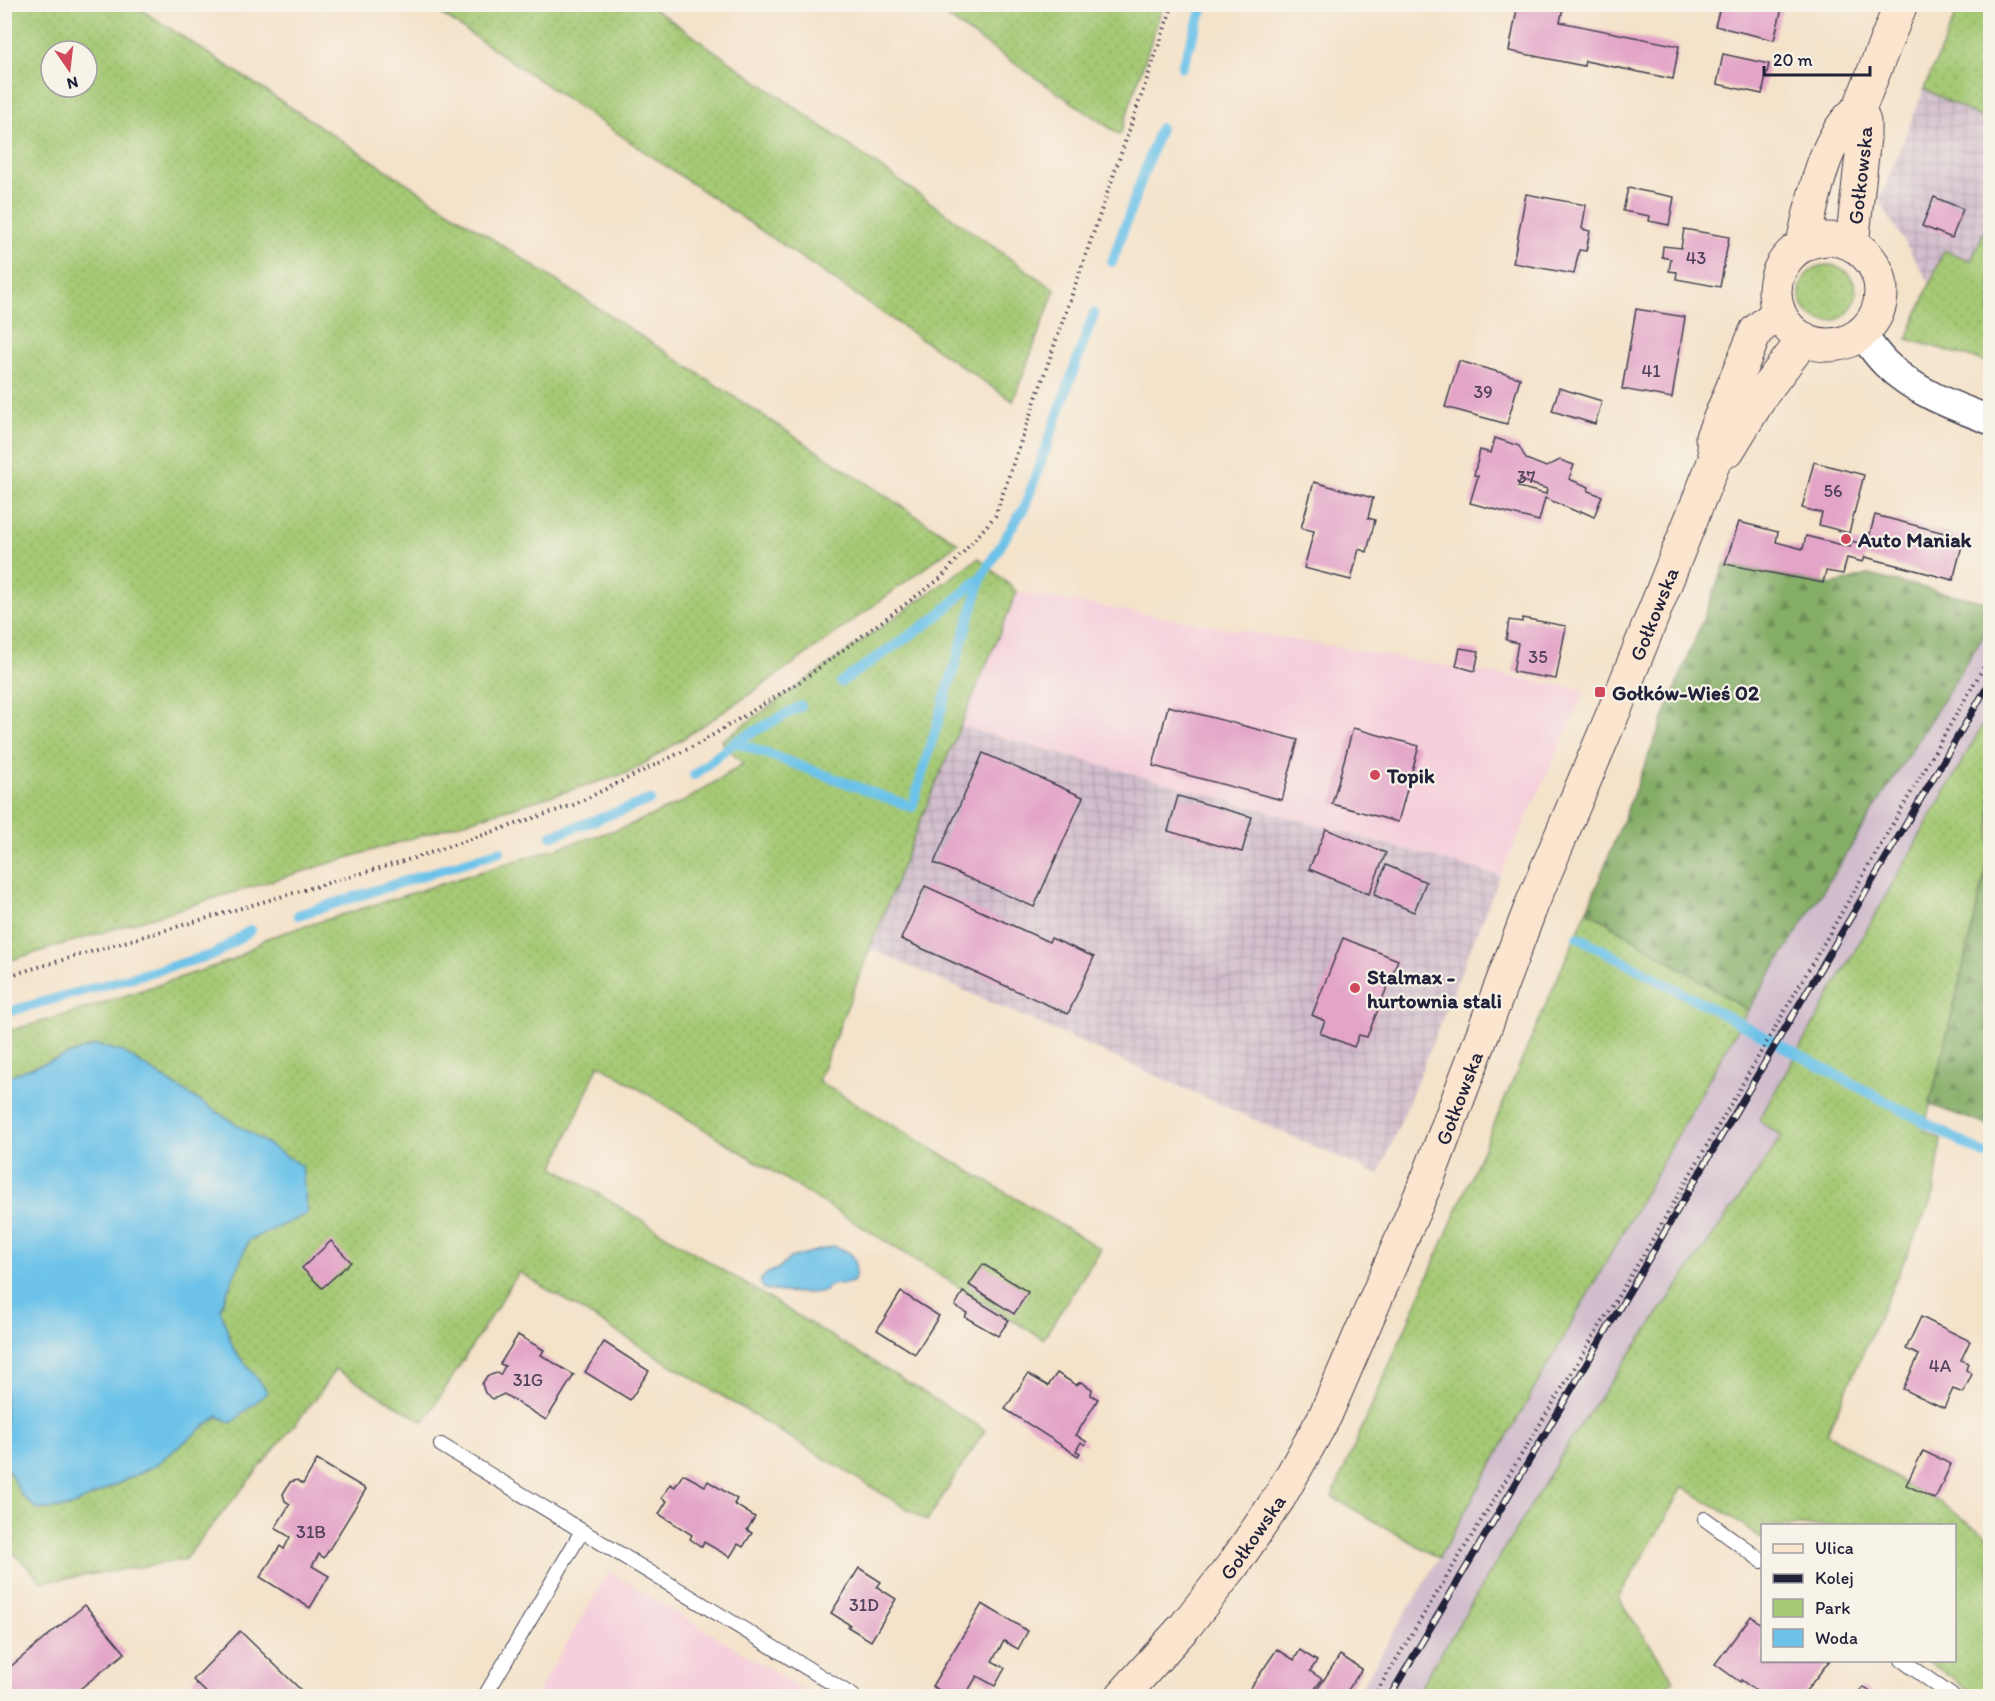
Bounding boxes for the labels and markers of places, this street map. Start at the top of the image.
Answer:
place label: Auto Maniak [1857,527,1972,552]
marker: Auto Maniak [1839,532,1853,546]
place label: Gołków-Wieś 02 [1612,680,1759,705]
marker: Gołków-Wieś 02 [1593,685,1607,699]
place label: Topik [1386,763,1435,789]
marker: Topik [1368,768,1382,782]
place label: Stalmax - hurtownia stali [1367,964,1502,1013]
marker: Stalmax - hurtownia stali [1348,981,1362,995]

